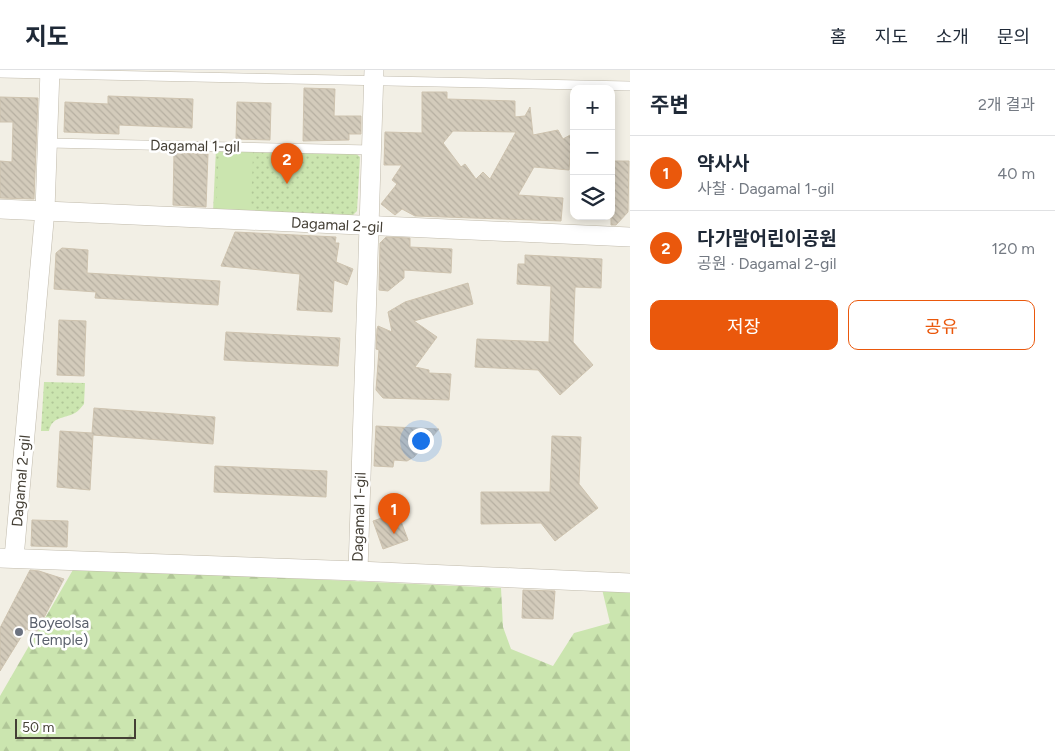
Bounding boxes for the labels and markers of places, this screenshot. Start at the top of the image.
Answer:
pin: 2 [271,143,303,184]
pin: 1 [378,493,410,534]
place label: Boyeolsa (Temple) [29,614,89,649]
marker: Boyeolsa (Temple) [13,626,25,638]

